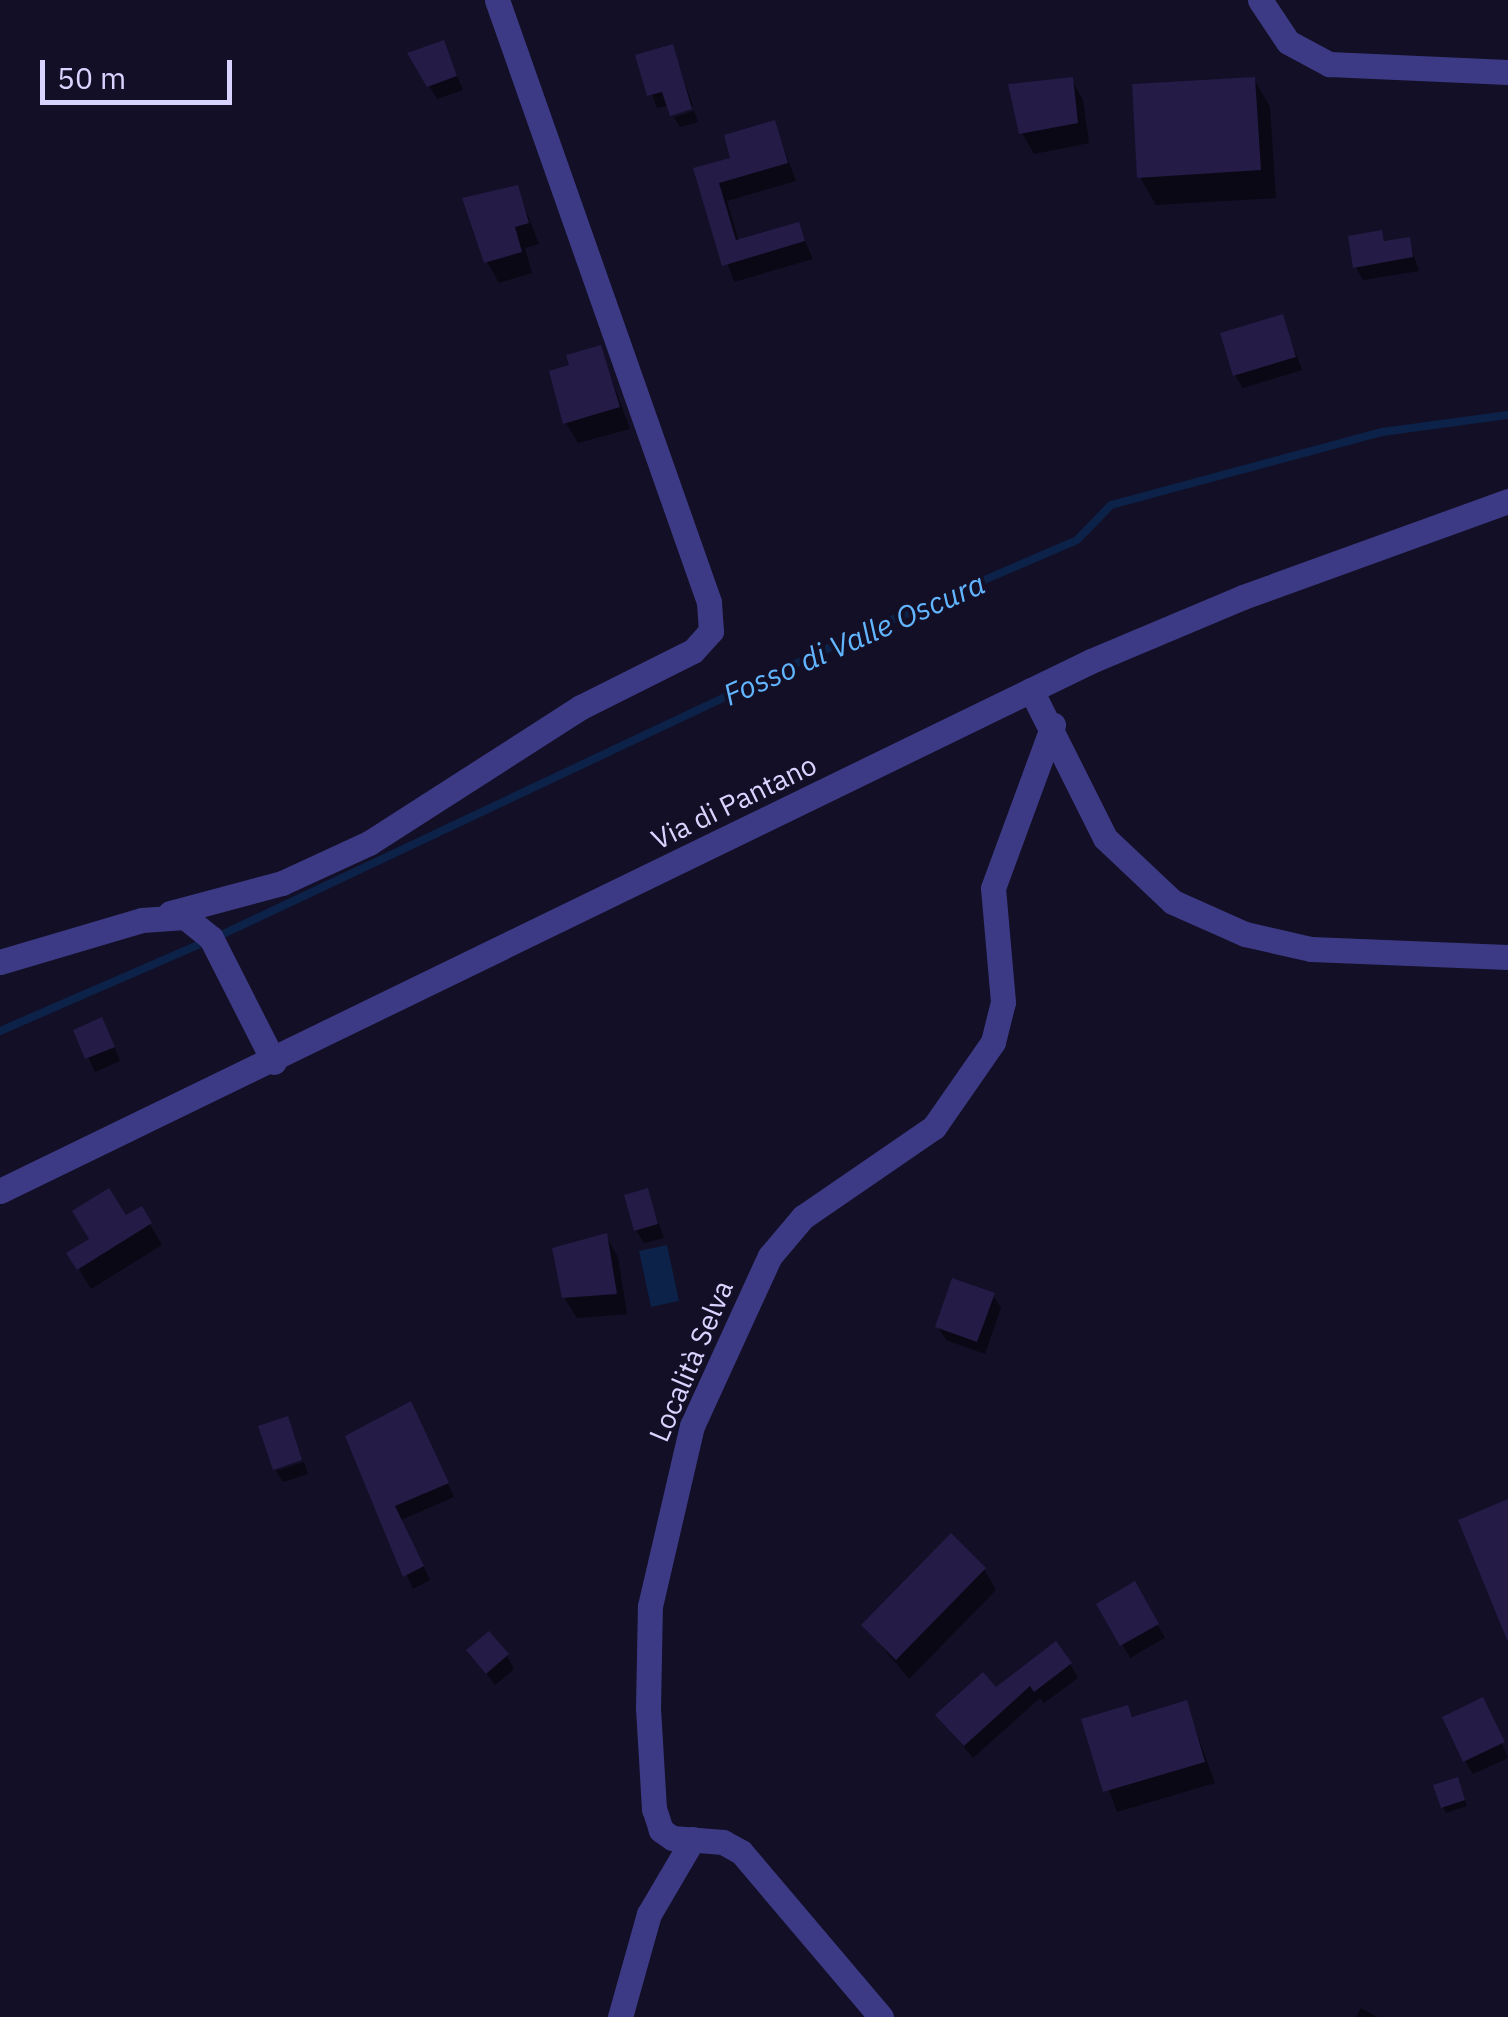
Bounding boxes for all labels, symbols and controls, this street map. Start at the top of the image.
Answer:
scale bar [45,40,238,102]
text: 50 m [57,58,126,97]
water label: Fosso di Valle Oscura [718,565,990,713]
street label: Via di Pantano [646,748,822,856]
street label: Località Selva [642,1275,740,1447]

